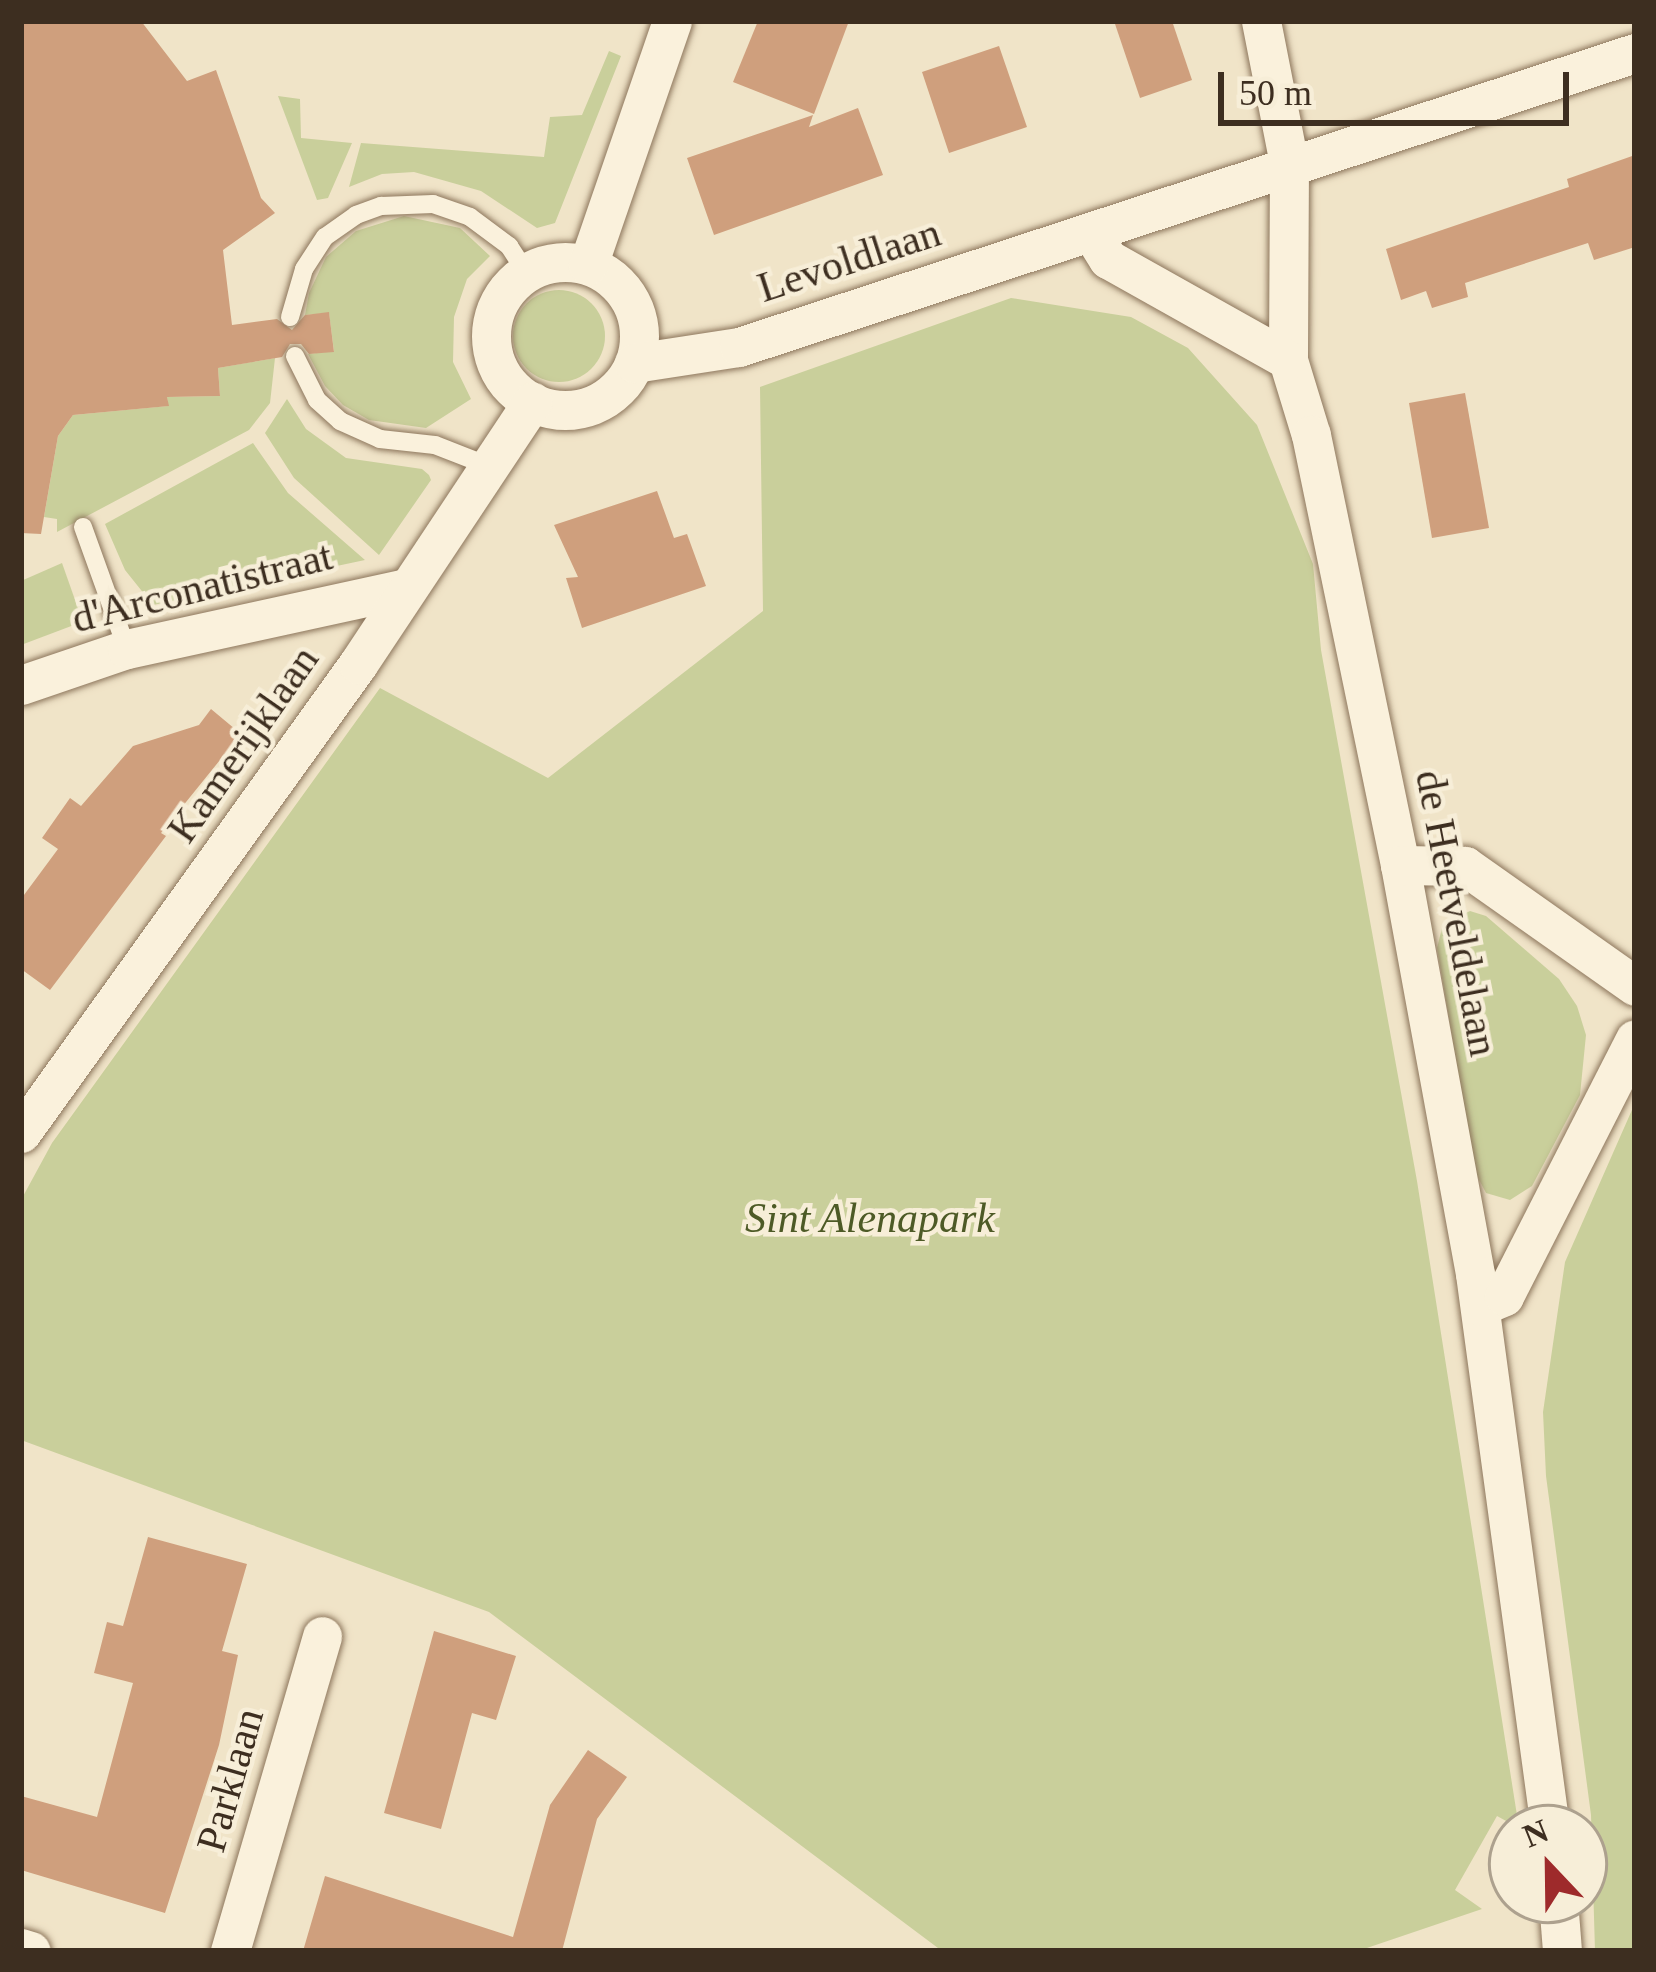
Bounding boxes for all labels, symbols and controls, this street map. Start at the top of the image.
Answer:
scale bar [1224,48,1575,122]
text: 50 m [1239,73,1312,113]
street label: Levoldlaan [751,207,947,313]
street label: d'Arconatistraat [67,530,337,644]
street label: Kamerijklaan [157,636,329,852]
street label: de Heetveldelaan [1405,766,1509,1060]
park label: Sint Alenapark [745,1193,995,1243]
street label: Parklaan [186,1702,274,1858]
north arrow [1488,1804,1608,1924]
text: N [1518,1812,1553,1855]

